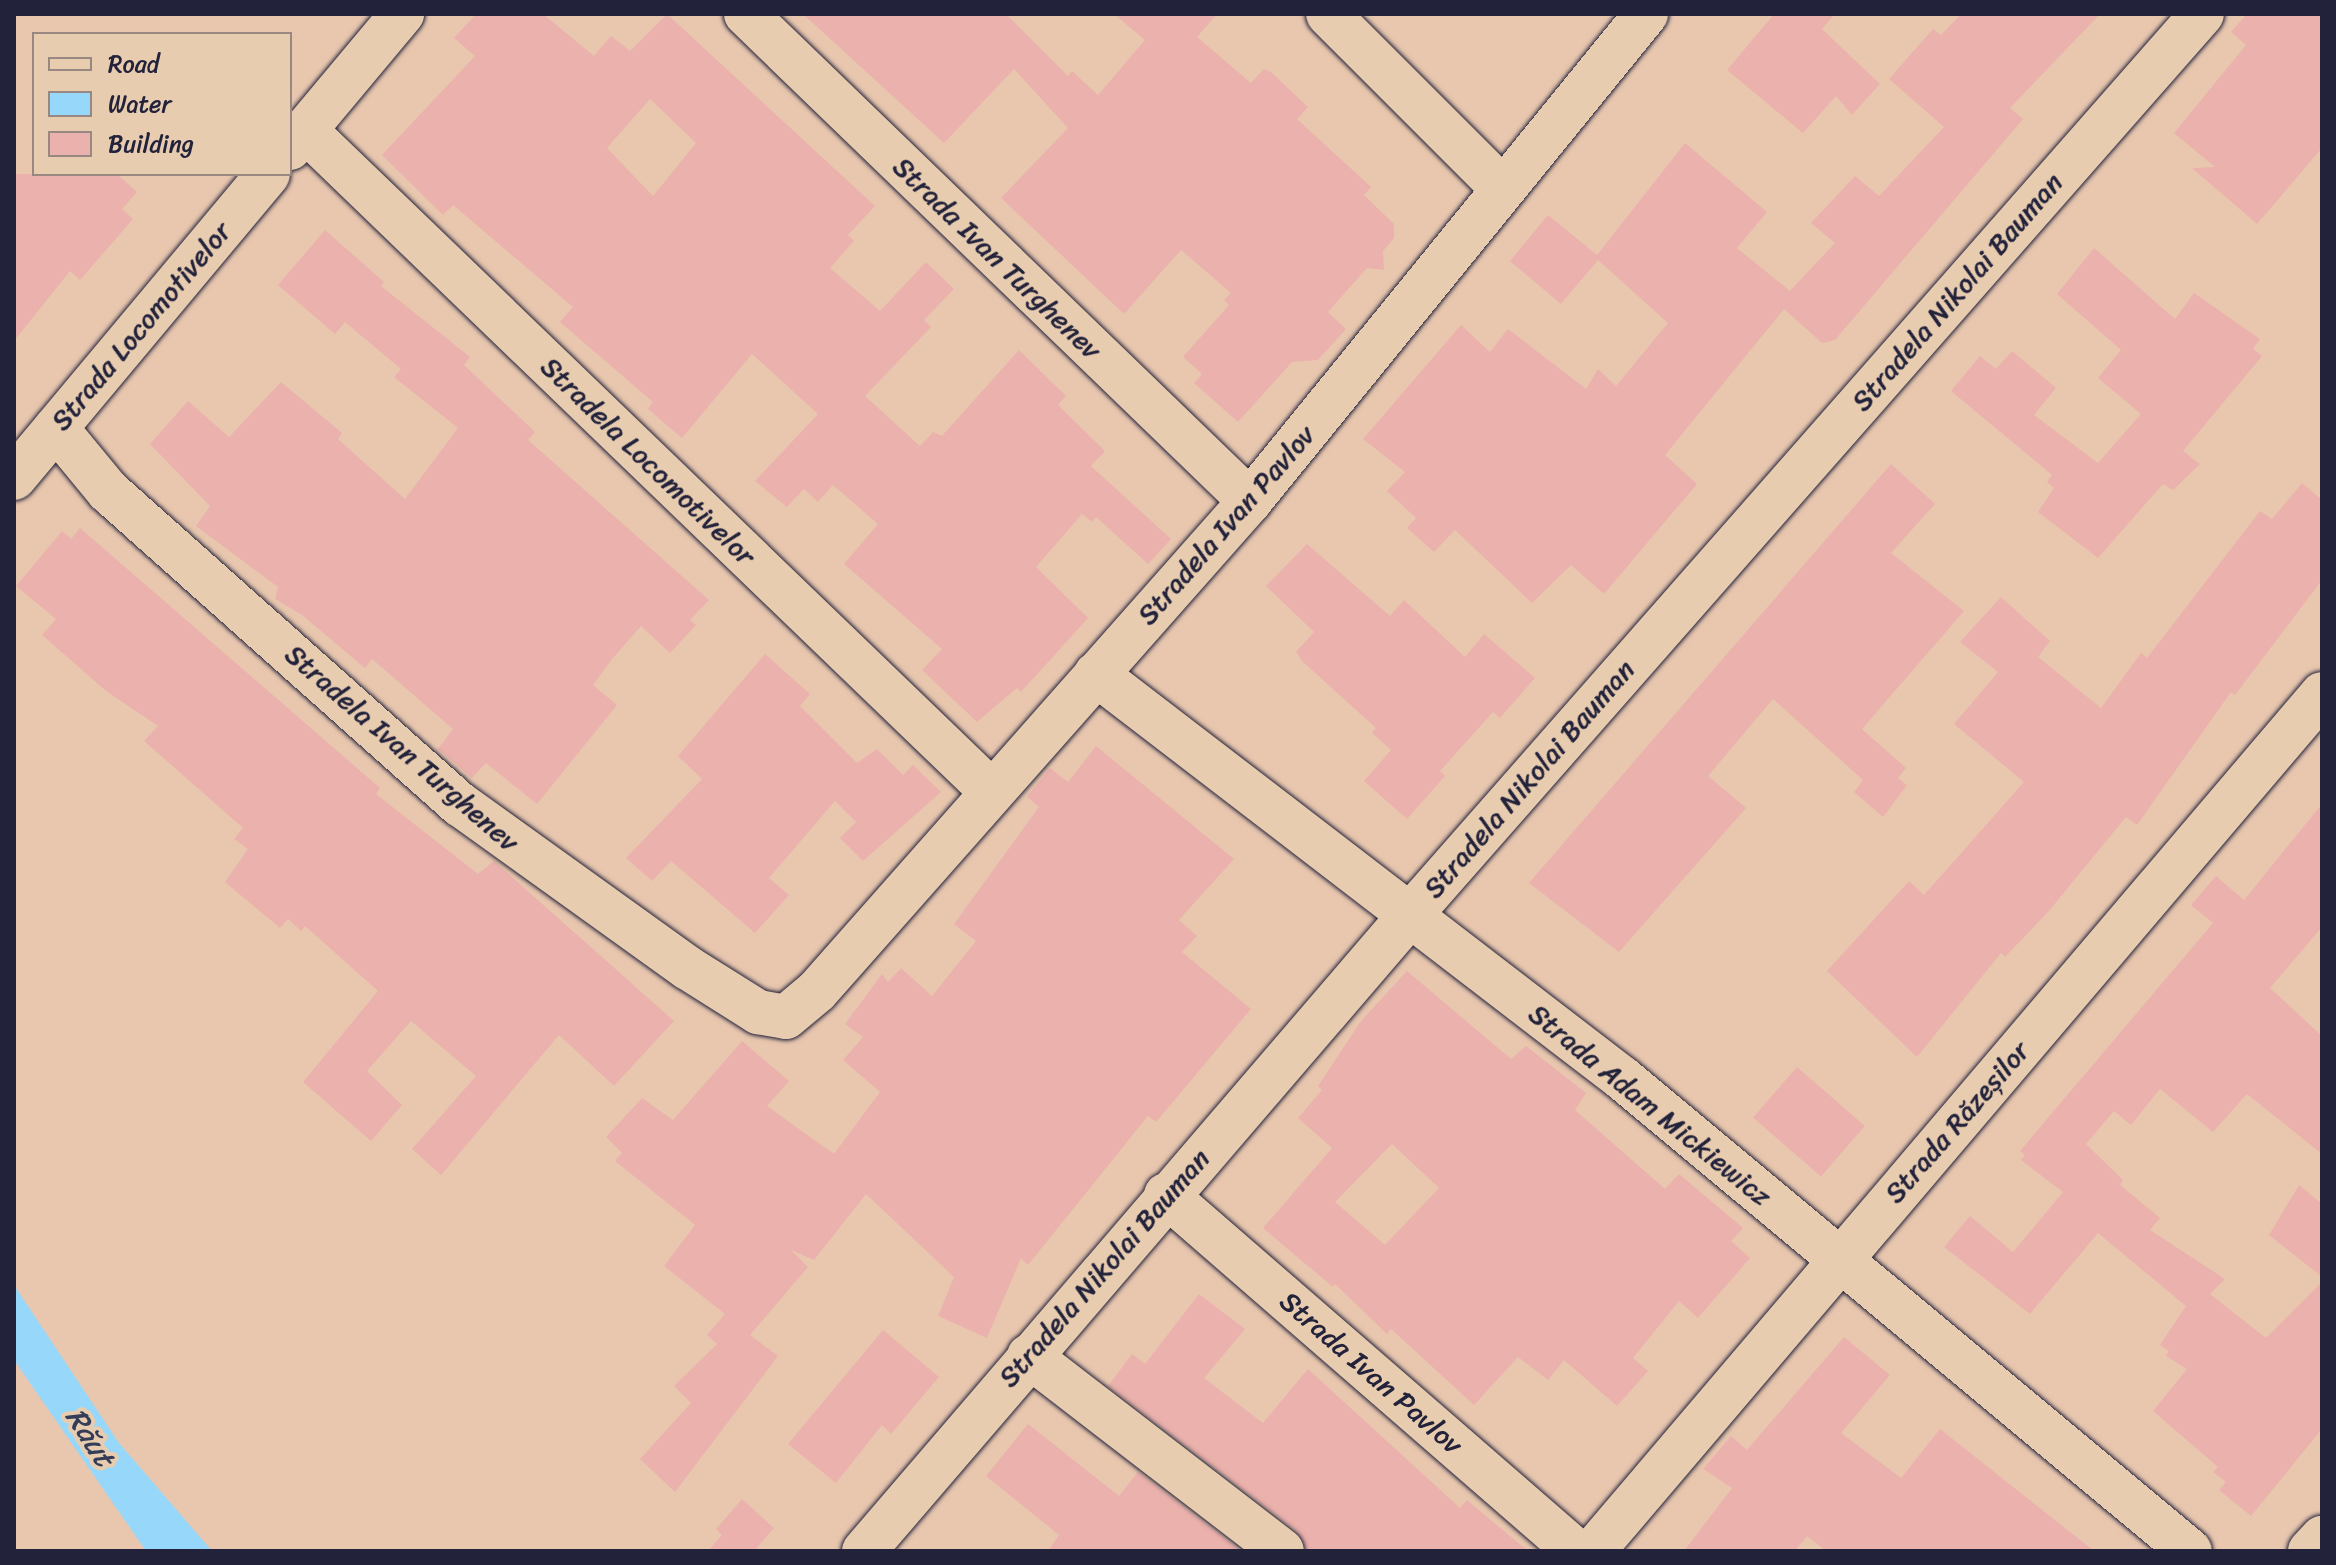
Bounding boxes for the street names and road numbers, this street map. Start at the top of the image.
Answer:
street label: Strada Ivan Turghenev [886,150,1108,366]
street label: Stradela Nikolai Bauman [1844,166,2070,418]
street label: Strada Locomotivelor [44,215,238,437]
street label: Stradela Locomotivelor [534,350,762,572]
street label: Stradela Ivan Pavlov [1130,418,1322,632]
street label: Stradela Ivan Turghenev [278,637,526,859]
street label: Stradela Nikolai Bauman [1416,653,1642,905]
street label: Strada Adam Mickiewicz [1522,997,1778,1213]
street label: Strada Răzeșilor [1877,1034,2037,1210]
street label: Stradela Nikolai Bauman [991,1142,1217,1394]
street label: Strada Ivan Pavlov [1273,1284,1469,1462]

